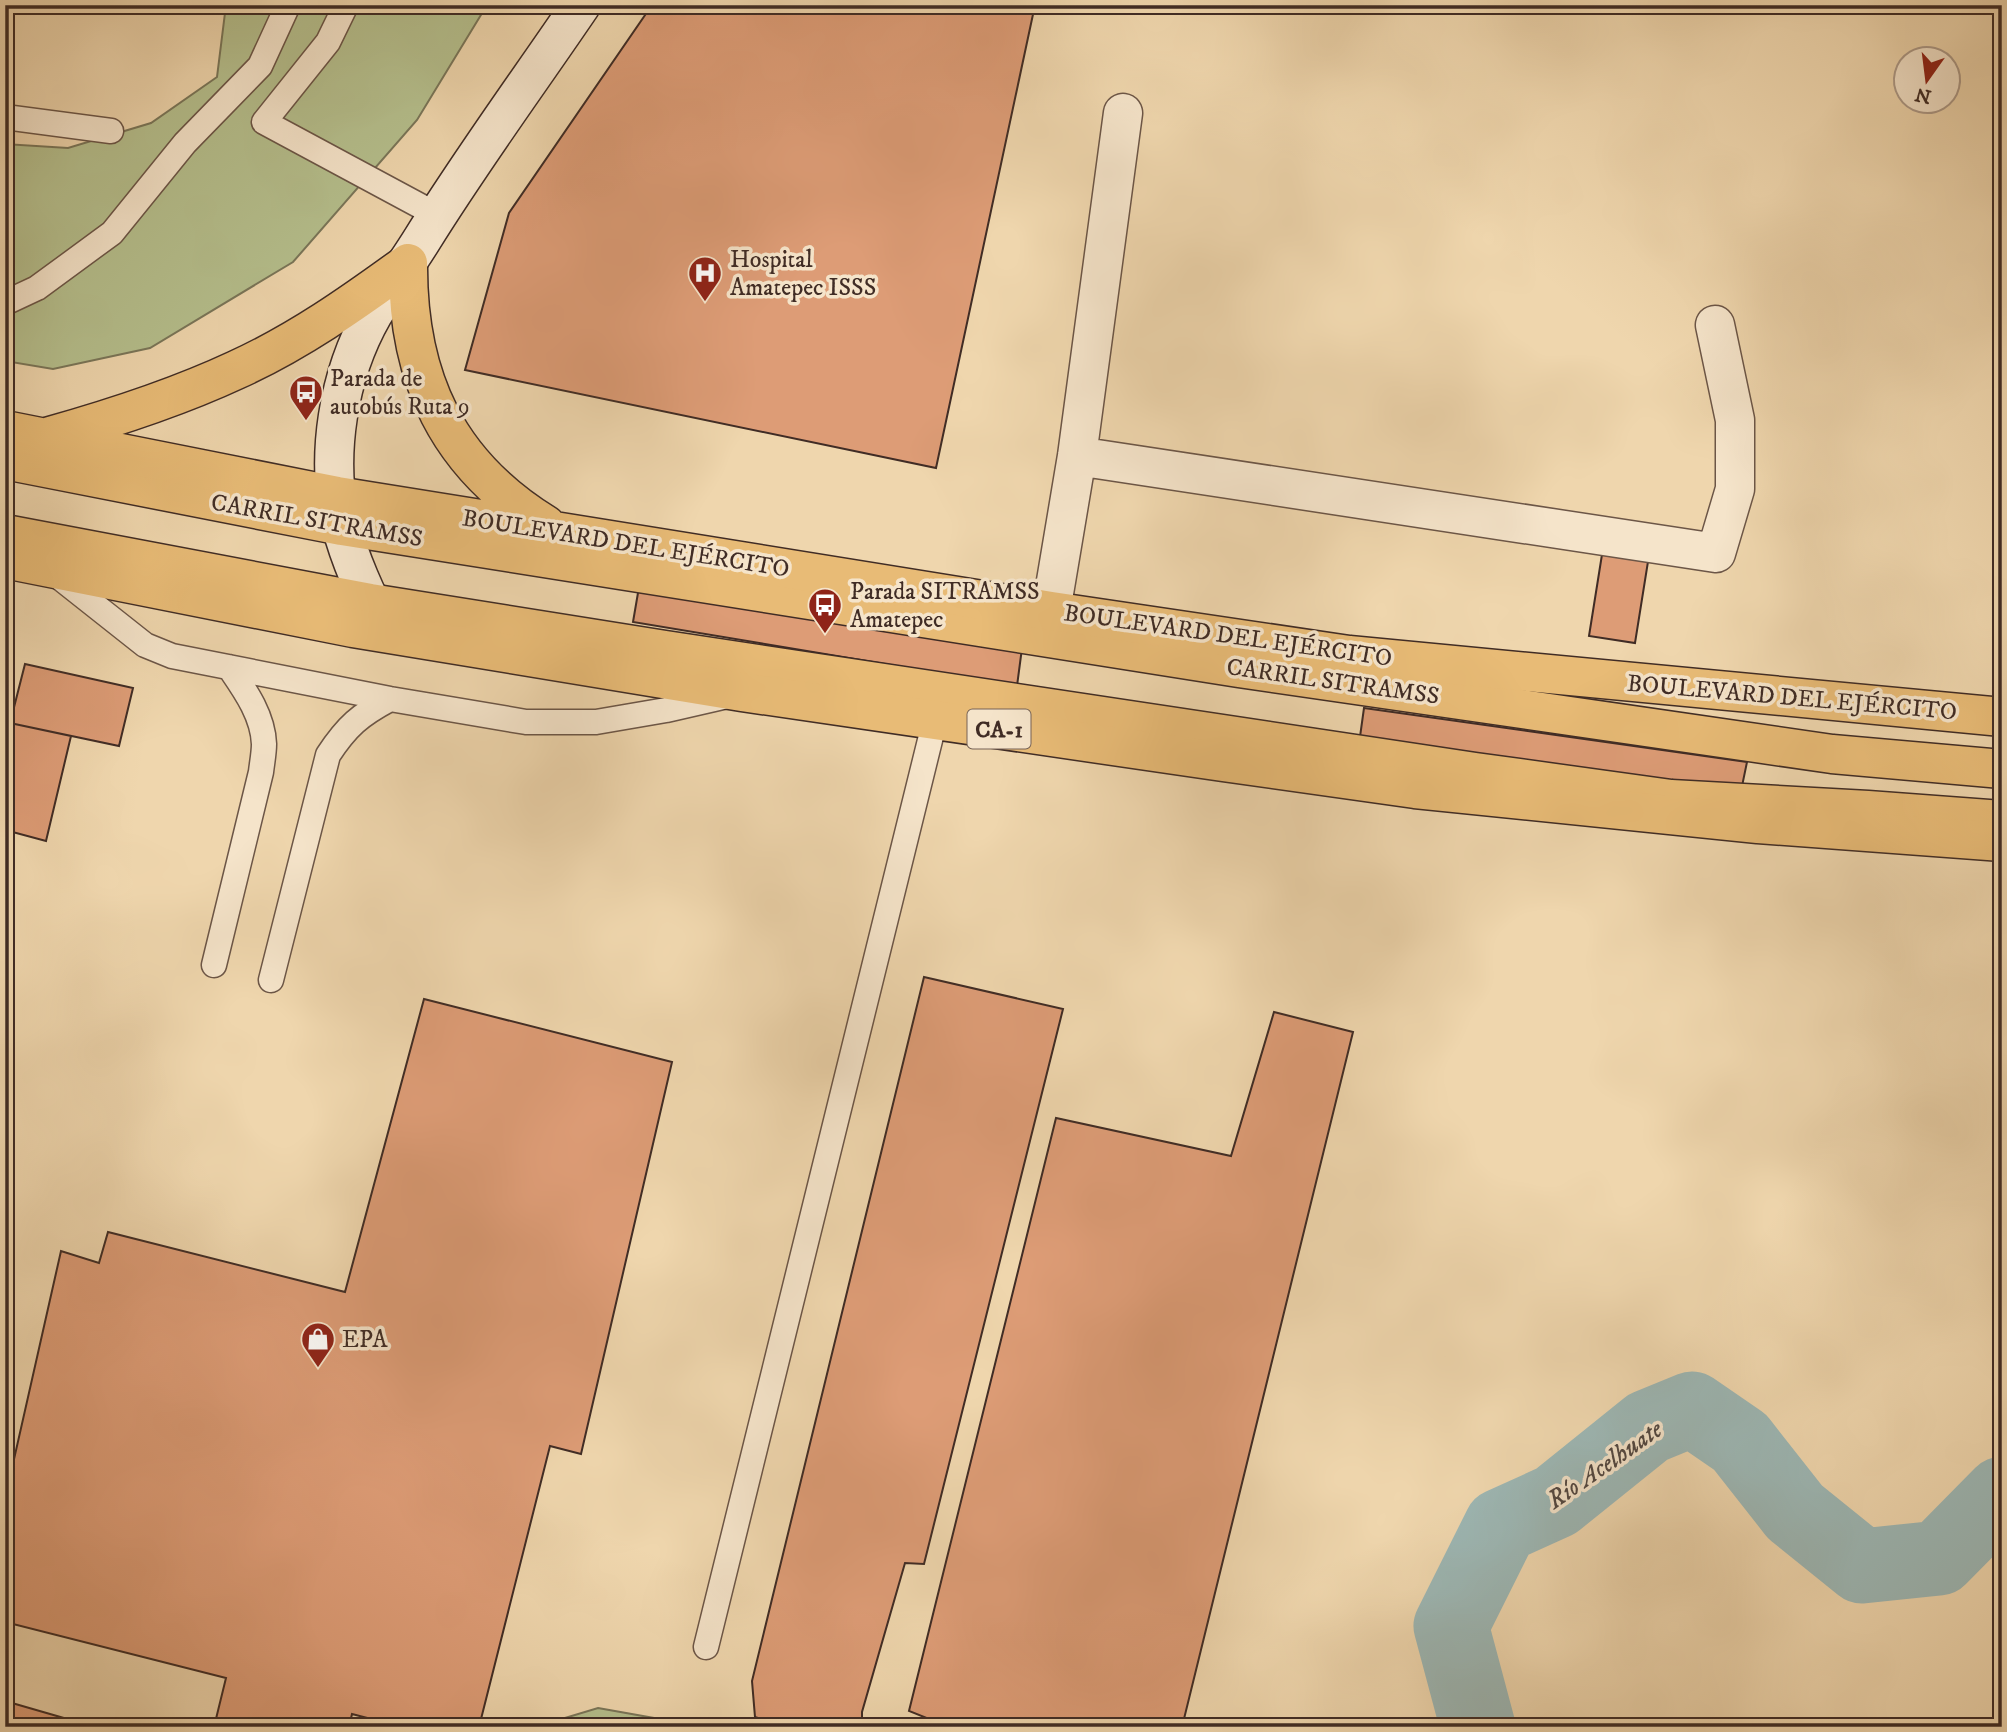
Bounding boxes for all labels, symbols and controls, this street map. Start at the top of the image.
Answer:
north arrow [1892,46,1962,116]
text: N [1913,82,1934,108]
place label: Hospital Amatepec ISSS [730,245,876,303]
hospital icon: Hospital Amatepec ISSS [686,254,724,303]
place label: Parada de autobús Ruta 9 [330,364,470,422]
bus stop icon: Parada de autobús Ruta 9 [287,373,325,422]
street label: CARRIL SITRAMSS [209,488,425,554]
street label: BOULEVARD DEL EJÉRCITO [460,503,792,585]
place label: Parada SITRAMSS Amatepec [850,577,1040,635]
bus stop icon: Parada SITRAMSS Amatepec [806,586,844,635]
street label: BOULEVARD DEL EJÉRCITO [1062,598,1394,674]
street label: CARRIL SITRAMSS [1225,652,1441,712]
street label: BOULEVARD DEL EJÉRCITO [1626,669,1958,727]
road number: CA-1 [968,709,1030,748]
shop icon: EPA [299,1320,337,1369]
place label: EPA [342,1325,388,1355]
water label: Río Acelhuate [1540,1413,1670,1518]

